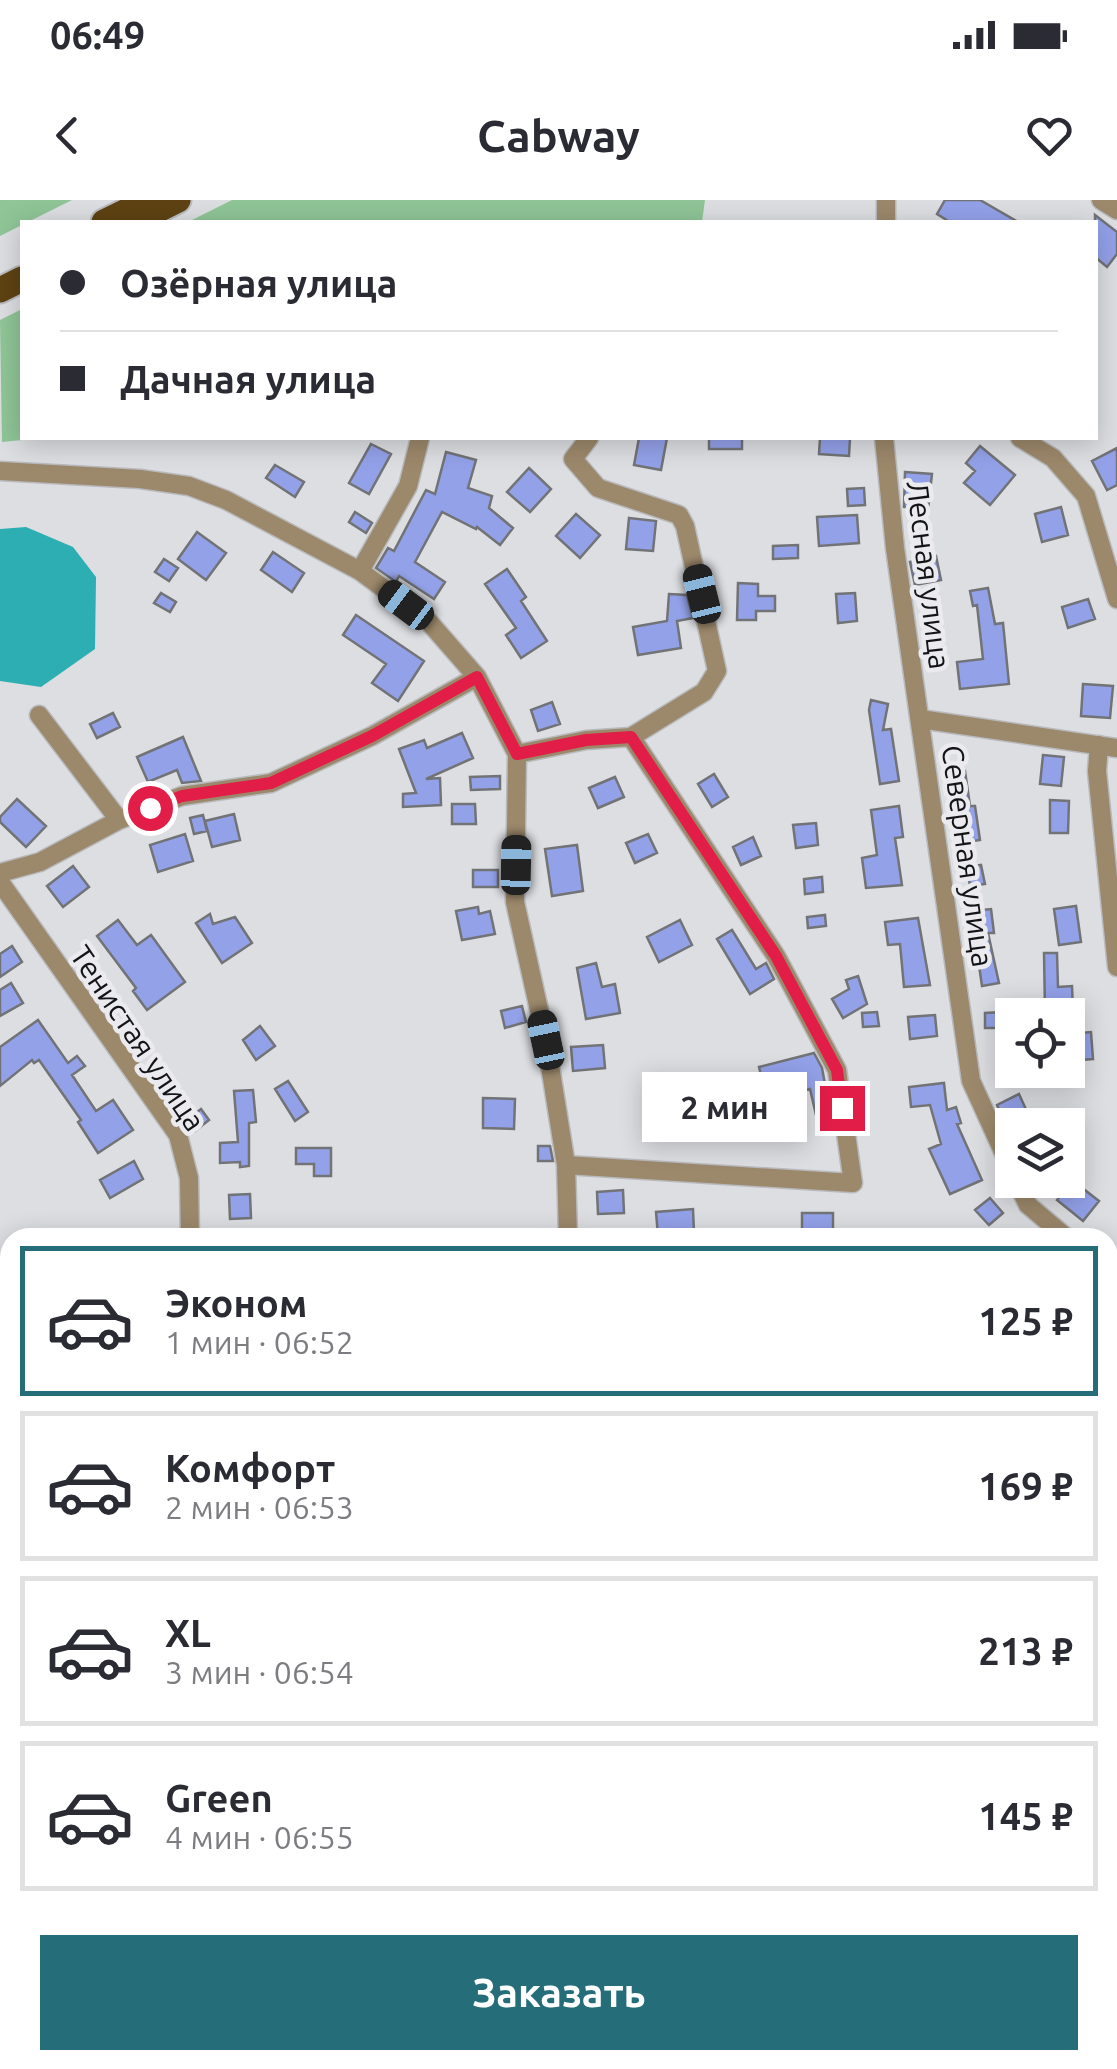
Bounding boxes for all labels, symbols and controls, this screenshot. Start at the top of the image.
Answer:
text: 06:49 [50,14,145,56]
icon: back [40,108,95,163]
icon: heart [1022,108,1077,163]
text: Cabway [477,110,640,161]
text: Озёрная улица [120,262,397,304]
text: Дачная улица [120,358,376,400]
street label: Лесная улица [901,479,957,671]
car [680,561,724,627]
car [373,575,439,635]
street label: Северная улица [936,743,1000,969]
route start [128,786,173,831]
car [500,835,532,895]
street label: Тенистая улица [64,939,212,1137]
map controls [995,998,1085,1198]
button: locate [995,998,1085,1088]
car [525,1008,567,1072]
callout: 2 мин [642,1073,807,1143]
route end [820,1086,865,1131]
text: 2 мин [680,1089,769,1125]
button: layers [995,1108,1085,1198]
icon: car [45,1276,135,1366]
text: Эконом [165,1282,307,1324]
text: 125 ₽ [978,1300,1073,1342]
text: 1 мин · 06:52 [165,1324,354,1360]
icon: car [45,1441,135,1531]
text: Комфорт [165,1447,335,1489]
text: 169 ₽ [978,1465,1073,1507]
text: 2 мин · 06:53 [165,1489,354,1525]
icon: car [45,1606,135,1696]
text: XL [165,1612,211,1654]
text: 213 ₽ [978,1630,1073,1672]
text: 3 мин · 06:54 [165,1654,354,1690]
icon: car [45,1771,135,1861]
text: Green [165,1777,273,1819]
text: 145 ₽ [978,1795,1073,1837]
text: 4 мин · 06:55 [165,1819,354,1855]
button: Заказать [40,1935,1078,2050]

